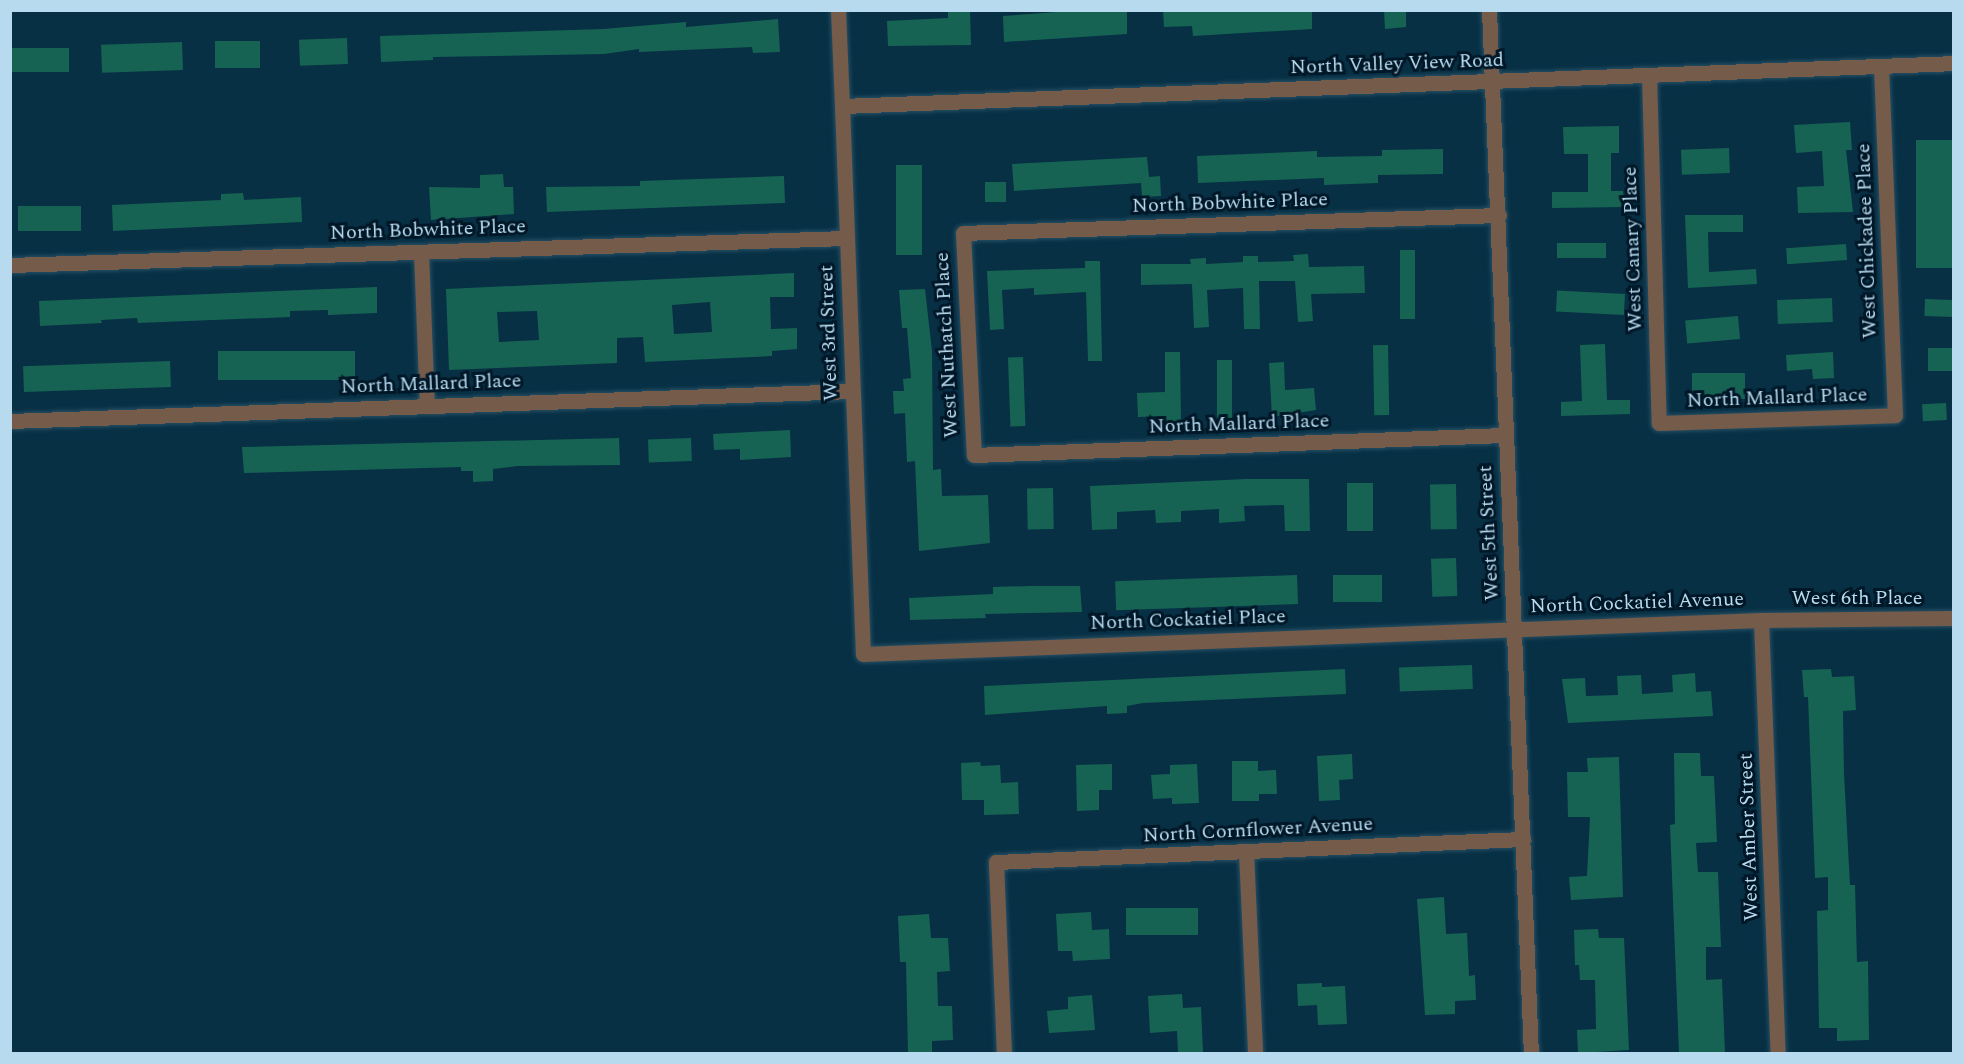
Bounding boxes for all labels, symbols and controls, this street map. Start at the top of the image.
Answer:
street label: North Valley View Road [1290,48,1504,80]
street label: West Chickadee Place [1852,143,1882,339]
street label: West Canary Place [1618,166,1648,332]
street label: North Bobwhite Place [1132,188,1328,218]
street label: North Bobwhite Place [330,215,526,245]
street label: West Nuthatch Place [930,251,964,439]
street label: West 3rd Street [815,265,843,401]
street label: North Mallard Place [340,369,522,399]
street label: North Mallard Place [1686,383,1868,413]
street label: North Mallard Place [1148,409,1330,439]
street label: West 5th Street [1473,465,1505,601]
street label: West 6th Place [1792,586,1922,610]
street label: North Cockatiel Avenue [1530,587,1744,619]
street label: North Cockatiel Place [1090,605,1286,635]
street label: West Amber Street [1734,753,1764,921]
street label: North Cornflower Avenue [1142,812,1374,848]

